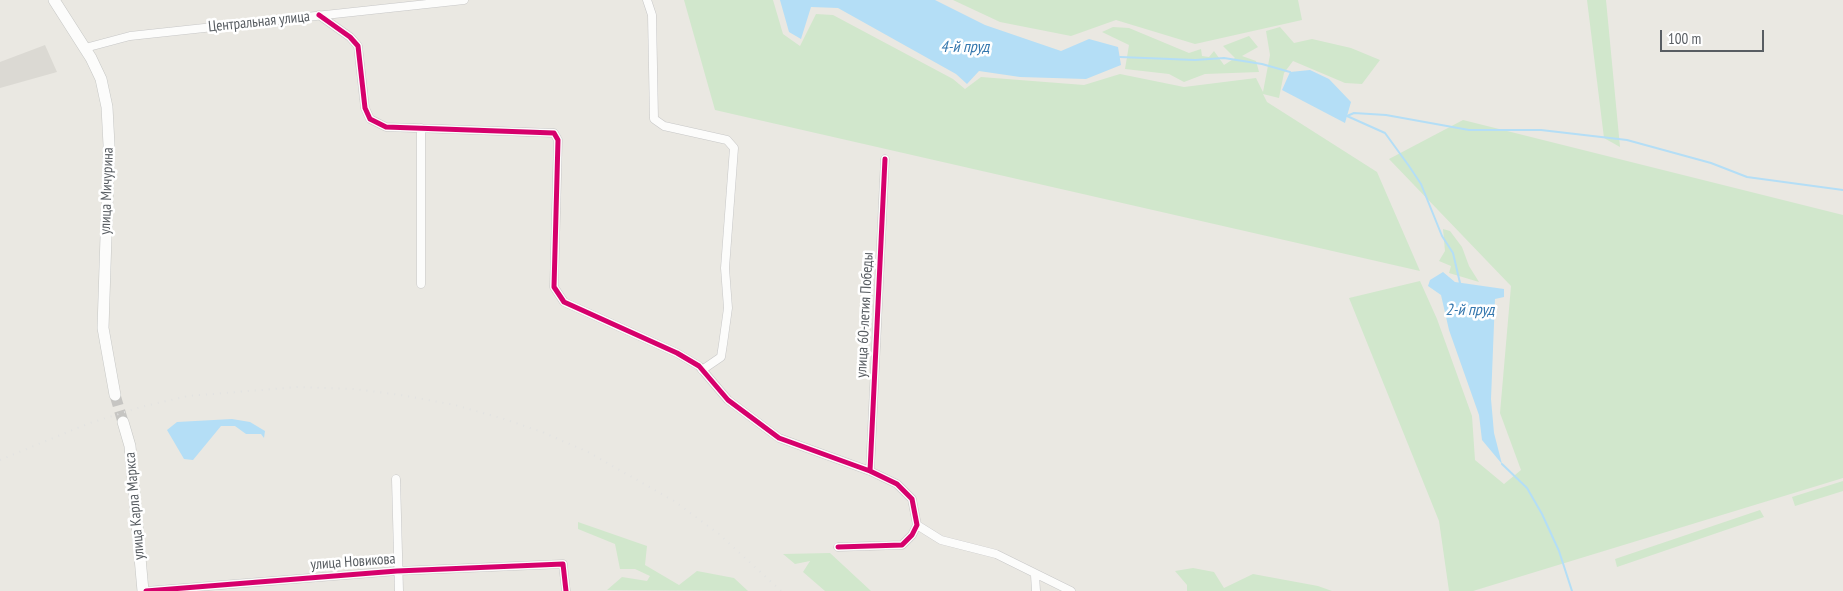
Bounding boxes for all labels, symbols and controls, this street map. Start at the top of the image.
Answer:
street label: Центральная улица [207,8,311,36]
scale bar [1663,20,1767,52]
text: 100 m [1668,29,1701,48]
water label: 4-й пруд [941,37,989,57]
street label: улица Мичурина [96,147,118,235]
street label: улица 60-летия Победы [853,252,877,378]
water label: 2-й пруд [1446,300,1494,320]
street label: улица Карла Маркса [121,451,149,561]
street label: улица Новикова [310,550,396,574]

